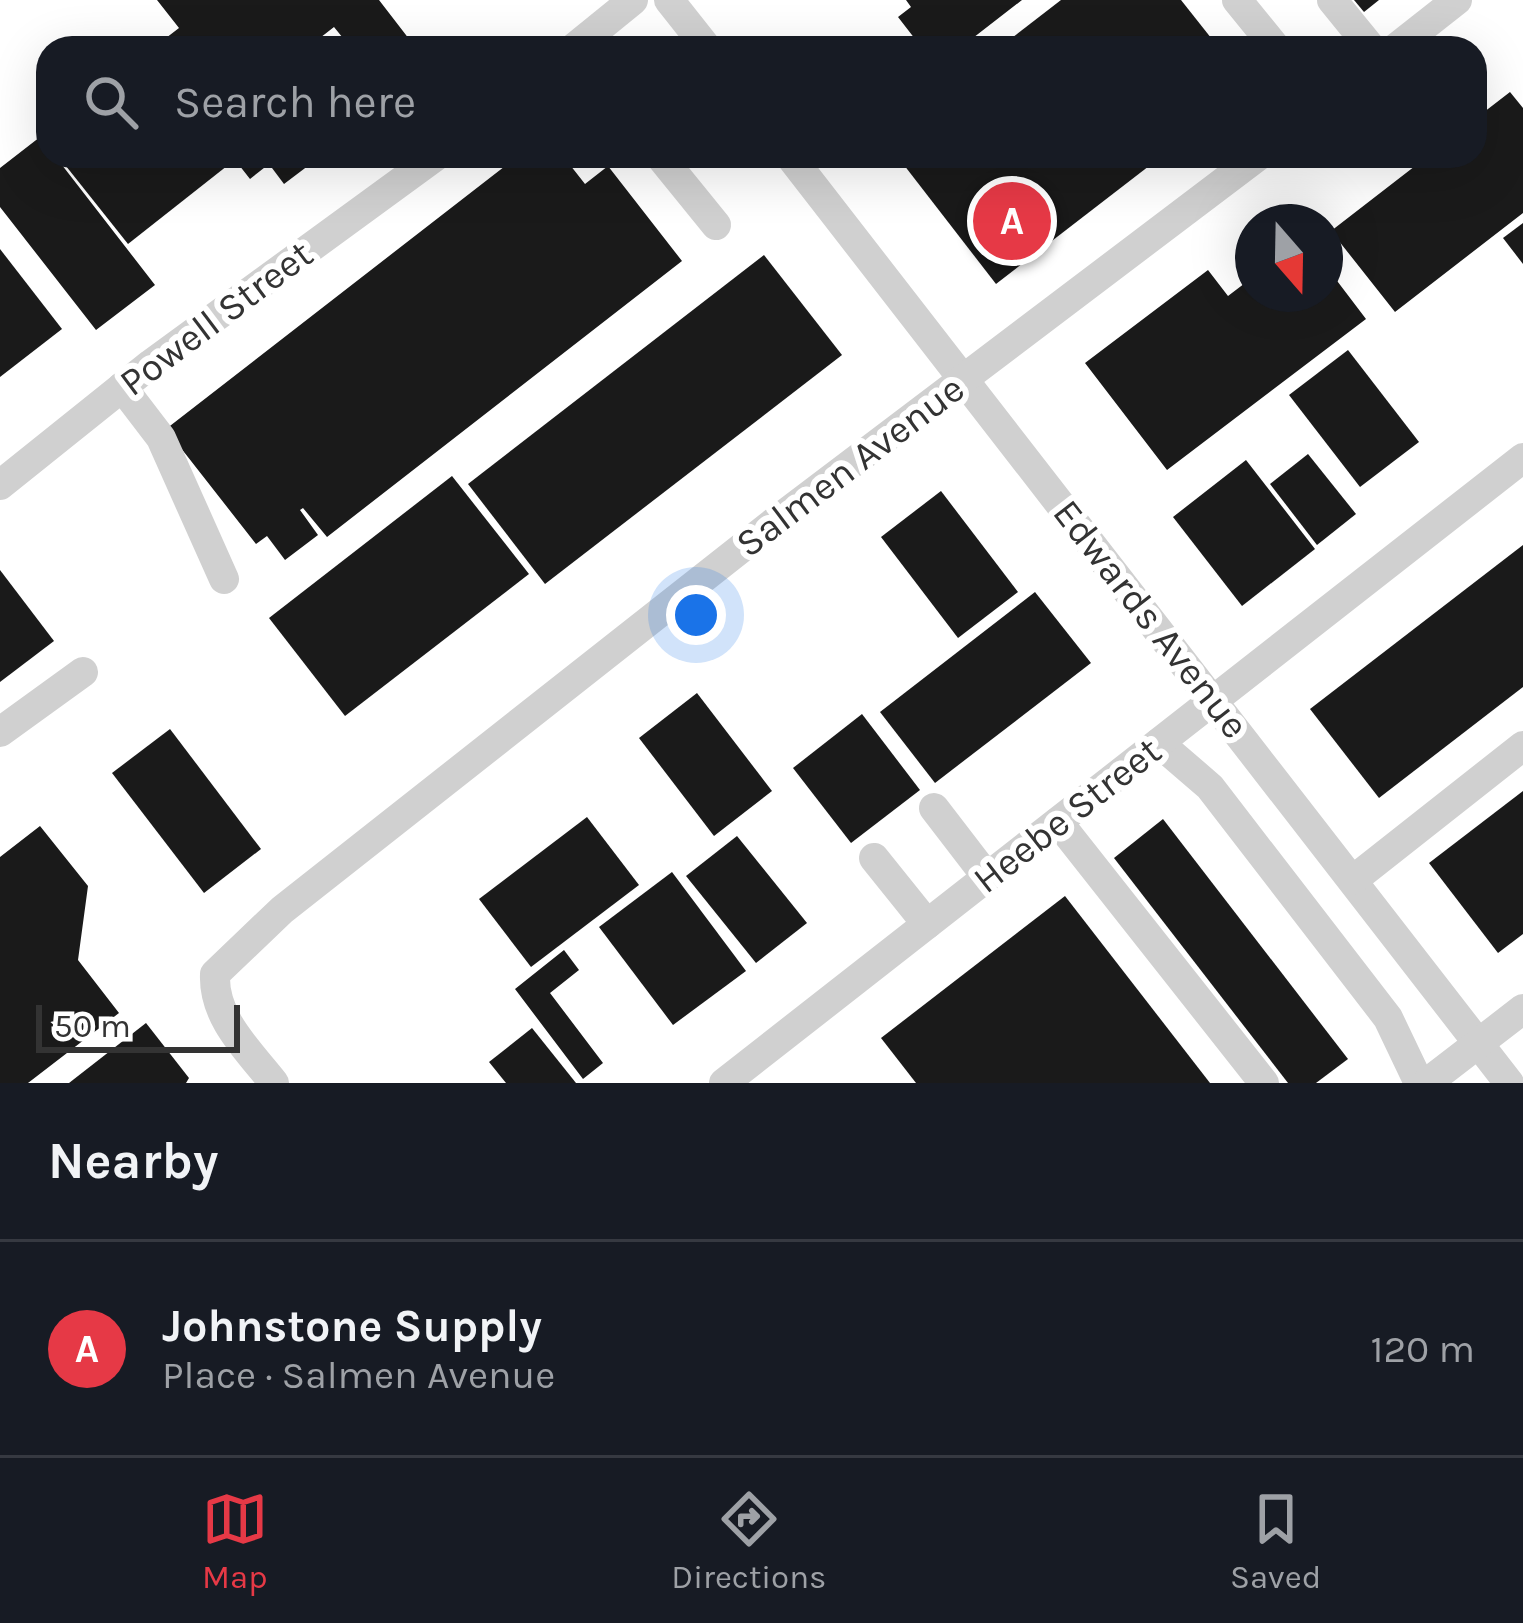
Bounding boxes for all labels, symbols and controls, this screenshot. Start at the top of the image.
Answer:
search box [36,36,1487,168]
icon: search [78,69,144,135]
text: Search here [174,76,416,128]
pin: A [973,176,1051,266]
north arrow [1235,204,1343,312]
street label: Powell Street [111,231,321,405]
street label: Salmen Avenue [727,365,973,567]
street label: Edwards Avenue [1044,491,1258,747]
your location [666,585,726,645]
street label: Heebe Street [964,727,1170,903]
scale bar [36,999,240,1052]
text: 50 m [54,1007,131,1045]
text: Nearby [48,1131,218,1191]
text: Johnstone Supply [162,1300,542,1352]
text: A [75,1326,99,1372]
text: 120 m [1371,1326,1475,1372]
text: Place · Salmen Avenue [162,1352,555,1398]
tab: Map [202,1486,268,1596]
tab: Directions [671,1486,826,1596]
tab: Saved [1230,1486,1321,1596]

